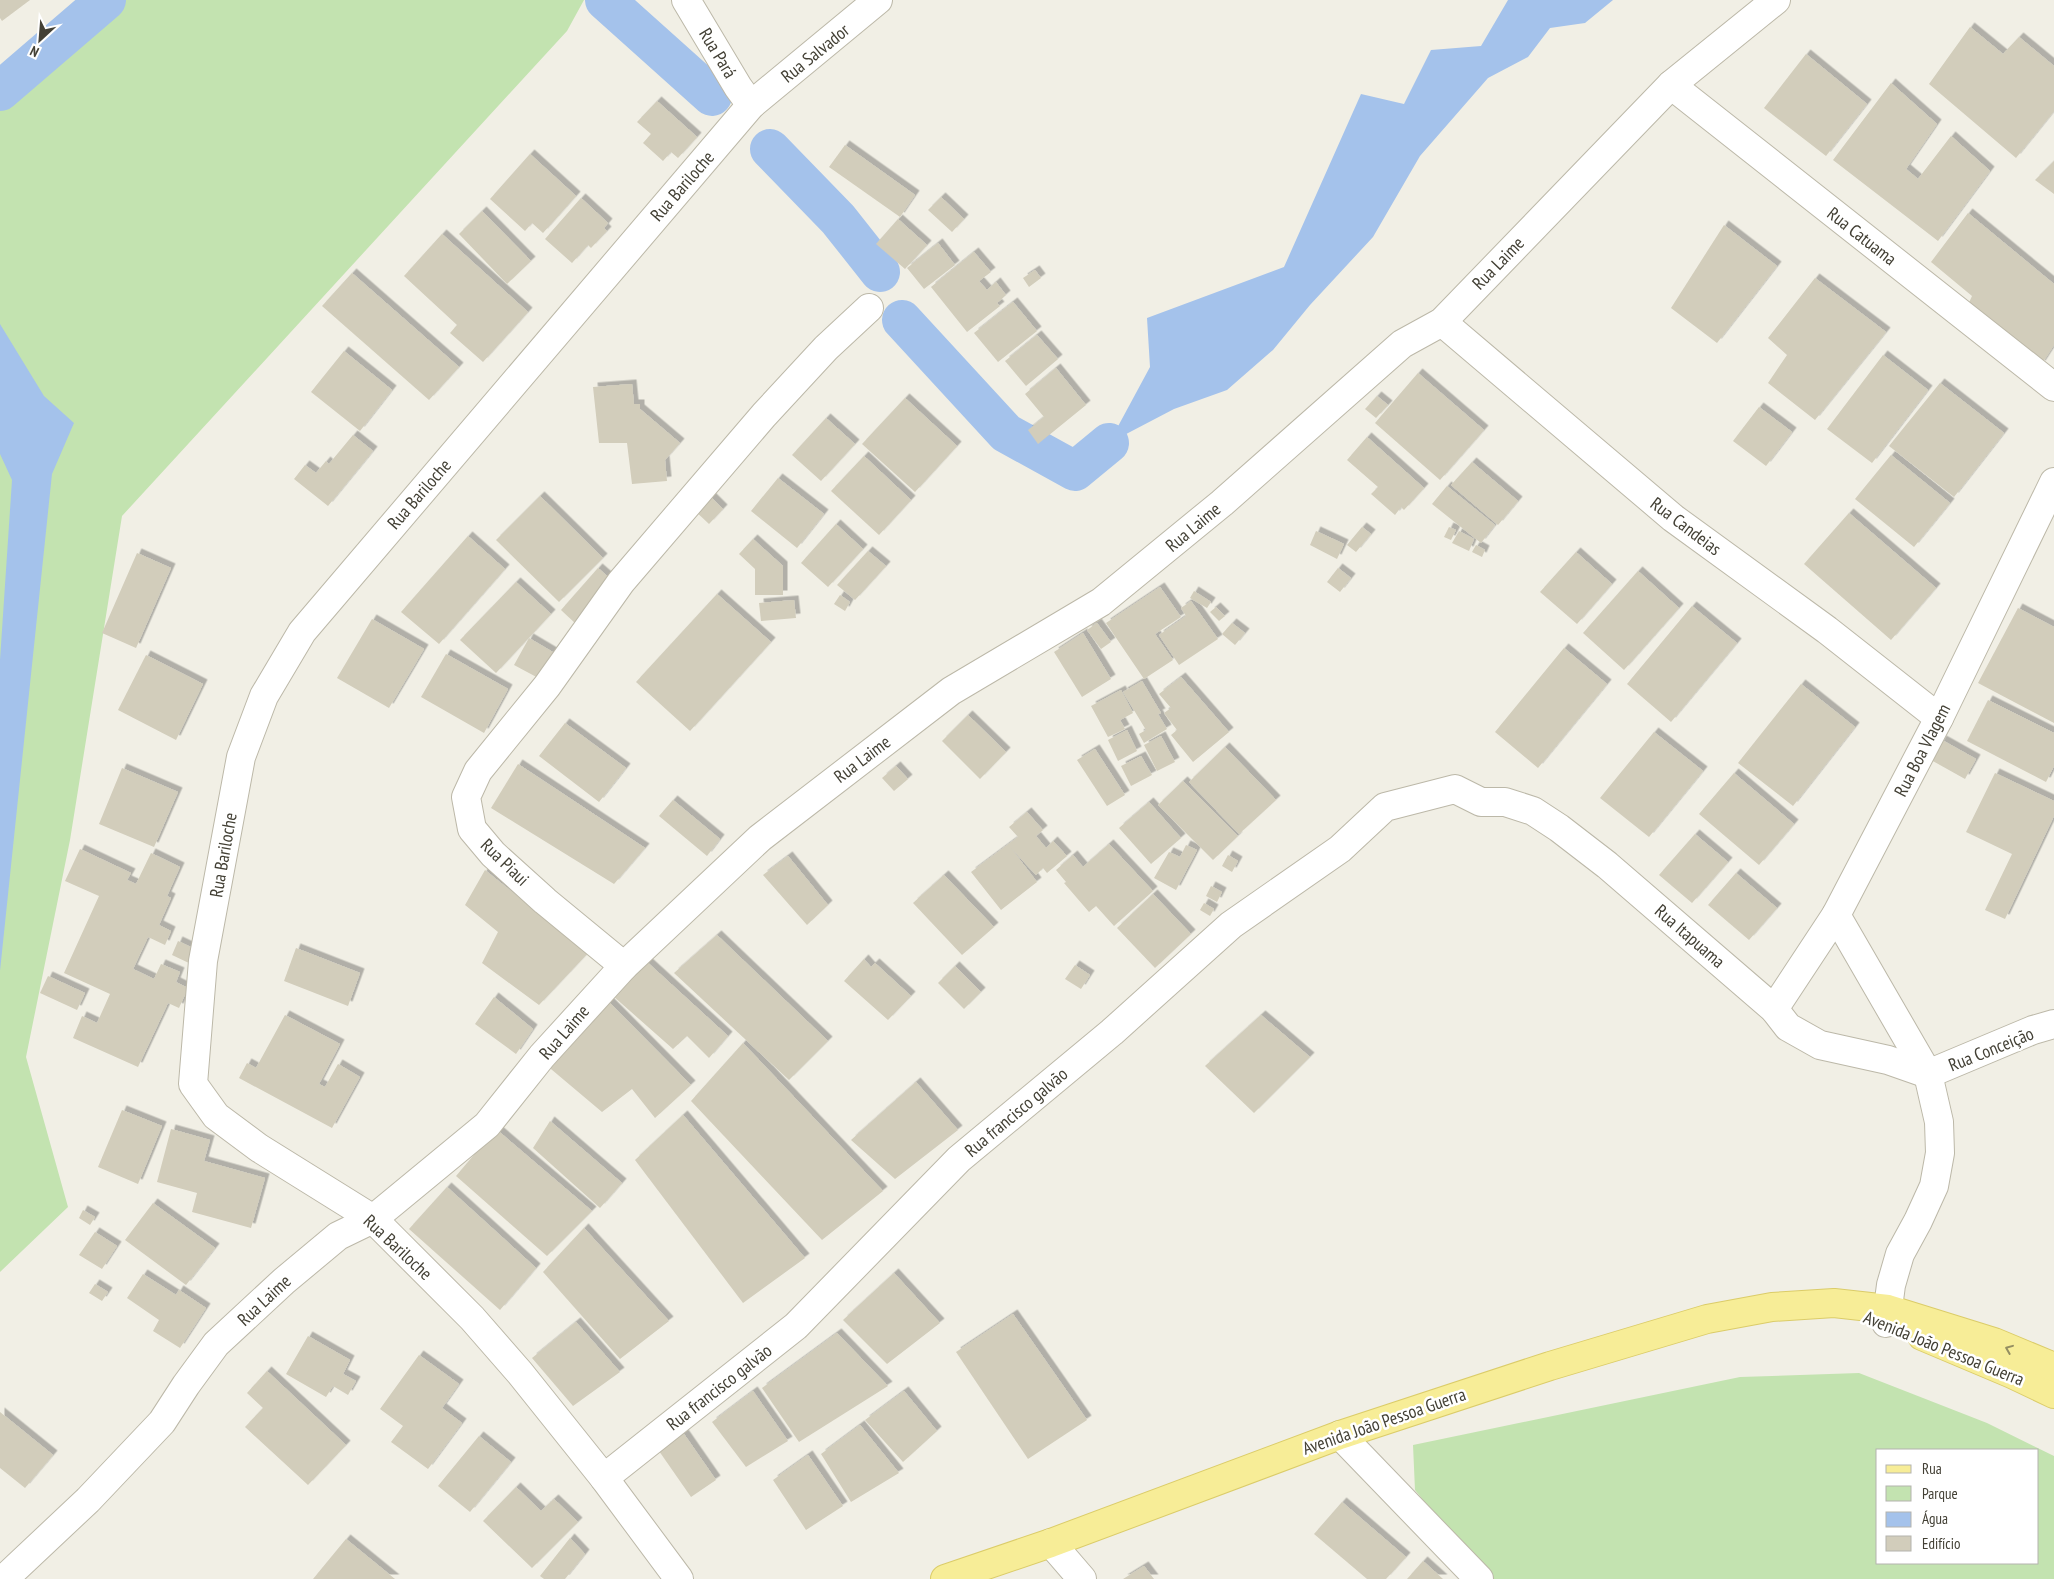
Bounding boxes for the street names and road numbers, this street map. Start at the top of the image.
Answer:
street label: Rua Salvador [776,18,854,88]
street label: Rua Pará [694,24,742,82]
street label: Rua Bariloche [645,146,719,226]
street label: Rua Catuama [1823,202,1901,270]
street label: Rua Laime [1467,232,1529,294]
street label: Rua Bariloche [382,454,456,534]
street label: Rua Candeias [1646,492,1726,560]
street label: Rua Laime [1161,497,1225,557]
street label: Rua Boa VIagem [1889,700,1955,800]
street label: Rua Laime [829,730,895,788]
street label: Rua Bariloche [204,811,242,899]
street label: Rua Piaui [476,833,534,891]
street label: Rua Itapuama [1650,899,1730,973]
street label: Rua Laime [534,1000,594,1064]
street label: Rua Conceição [1945,1021,2037,1076]
street label: Rua francisco galvão [960,1062,1072,1162]
street label: Rua Bariloche [359,1209,437,1285]
street label: Rua Laime [232,1269,296,1331]
street label: Avenida João Pessoa Guerra [1860,1305,2028,1391]
street label: Rua francisco galvão [662,1339,776,1435]
street label: Avenida João Pessoa Guerra [1299,1382,1469,1460]

